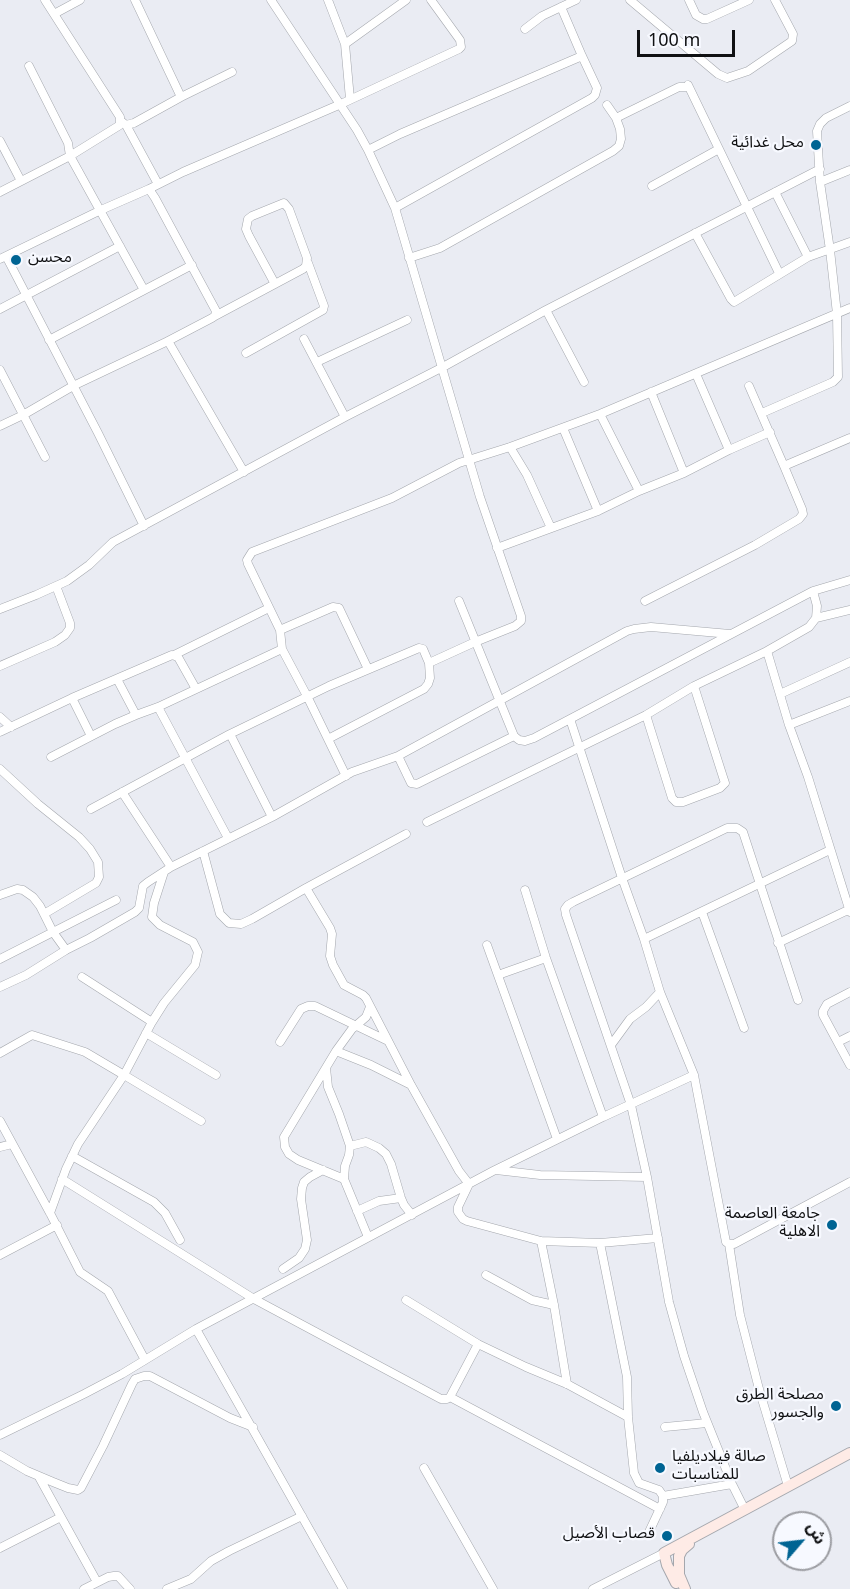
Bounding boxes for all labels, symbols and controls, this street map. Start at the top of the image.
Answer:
scale bar [640,18,738,56]
text: 100 m [648,21,700,59]
place label: محل غدائية [731,135,804,155]
marker: محل غدائية [809,138,823,152]
place label: محسن [28,250,72,270]
marker: محسن [9,253,23,267]
place label: جامعة العاصمة الاهلية [725,1206,820,1244]
marker: جامعة العاصمة الاهلية [825,1218,839,1232]
place label: مصلحة الطرق والجسور [736,1387,824,1425]
marker: مصلحة الطرق والجسور [829,1399,843,1413]
place label: صالة فيلاديلفيا للمناسبات [672,1449,766,1487]
marker: صالة فيلاديلفيا للمناسبات [653,1461,667,1475]
north arrow [772,1511,832,1571]
text: ش [796,1516,836,1551]
place label: قصاب الأصيل [563,1526,655,1546]
marker: قصاب الأصيل [660,1529,674,1543]

